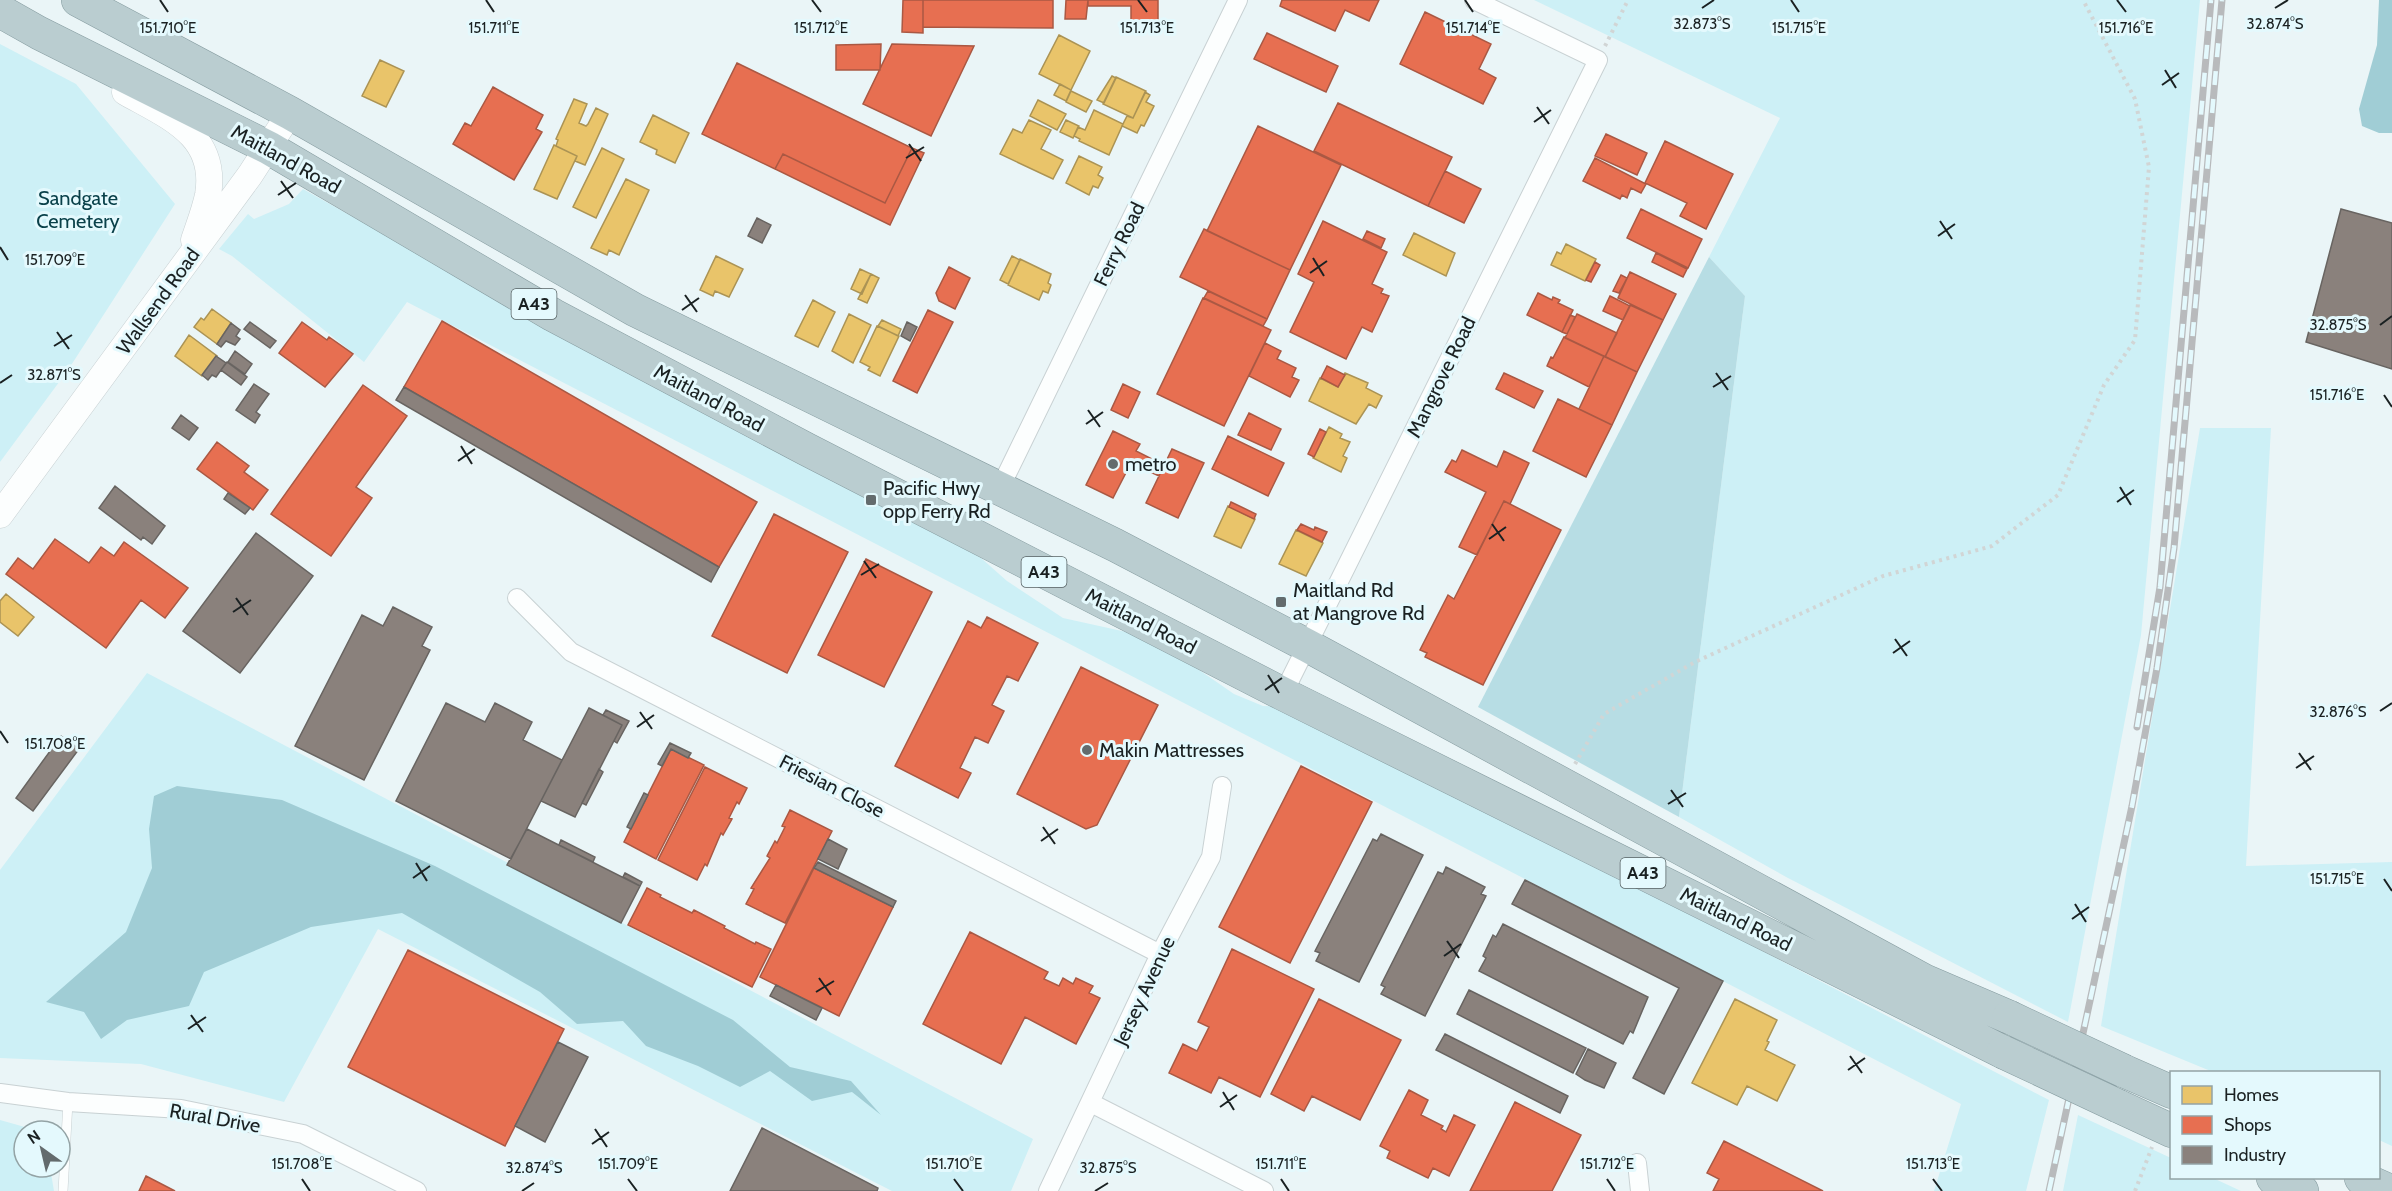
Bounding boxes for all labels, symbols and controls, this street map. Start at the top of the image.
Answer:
text: 32.873°S [1674,15,1731,33]
text: 32.874°S [2247,15,2304,33]
text: 151.710°E [140,19,196,37]
text: 151.711°E [468,19,520,37]
text: 151.712°E [794,19,848,37]
text: 151.713°E [1120,19,1174,37]
text: 151.714°E [1446,19,1500,37]
text: 151.715°E [1772,19,1826,37]
text: 151.716°E [2099,19,2153,37]
street label: Maitland Road [227,119,345,199]
park label: Sandgate Cemetery [36,186,120,233]
street label: Ferry Road [1088,198,1150,290]
street label: Wallsend Road [111,243,205,359]
text: 151.709°E [25,251,85,269]
road number: A43 [512,289,556,319]
street label: Mangrove Road [1401,313,1481,441]
text: 32.875°S [2310,316,2367,334]
street label: Maitland Road [650,359,768,437]
text: 32.871°S [27,366,81,384]
text: 151.716°E [2310,386,2364,404]
place label: metro [1125,452,1177,476]
marker: metro [1106,457,1120,471]
place label: Pacific Hwy opp Ferry Rd [883,476,991,523]
marker: Pacific Hwy opp Ferry Rd [864,493,878,507]
road number: A43 [1022,557,1066,587]
place label: Maitland Rd at Mangrove Rd [1293,578,1425,625]
street label: Maitland Road [1082,583,1200,659]
marker: Maitland Rd at Mangrove Rd [1274,595,1288,609]
text: 32.876°S [2310,703,2367,721]
text: 151.708°E [25,735,85,753]
place label: Makin Mattresses [1099,738,1244,762]
marker: Makin Mattresses [1080,743,1094,757]
street label: Friesian Close [775,749,889,823]
road number: A43 [1620,858,1666,888]
text: 151.715°E [2310,870,2364,888]
street label: Maitland Road [1676,882,1796,956]
street label: Jersey Avenue [1108,933,1180,1050]
legend [2170,1071,2380,1179]
text: Homes [2224,1084,2279,1106]
street label: Rural Drive [168,1098,262,1138]
text: Shops [2224,1114,2272,1136]
north arrow [12,1119,72,1179]
text: N [24,1126,44,1148]
text: Industry [2224,1144,2286,1166]
text: 151.708°E [272,1155,332,1173]
text: 151.709°E [598,1155,658,1173]
text: 151.710°E [926,1155,982,1173]
text: 151.711°E [1255,1155,1307,1173]
text: 151.712°E [1580,1155,1634,1173]
text: 151.713°E [1906,1155,1960,1173]
text: 32.874°S [506,1159,563,1177]
text: 32.875°S [1080,1159,1137,1177]

